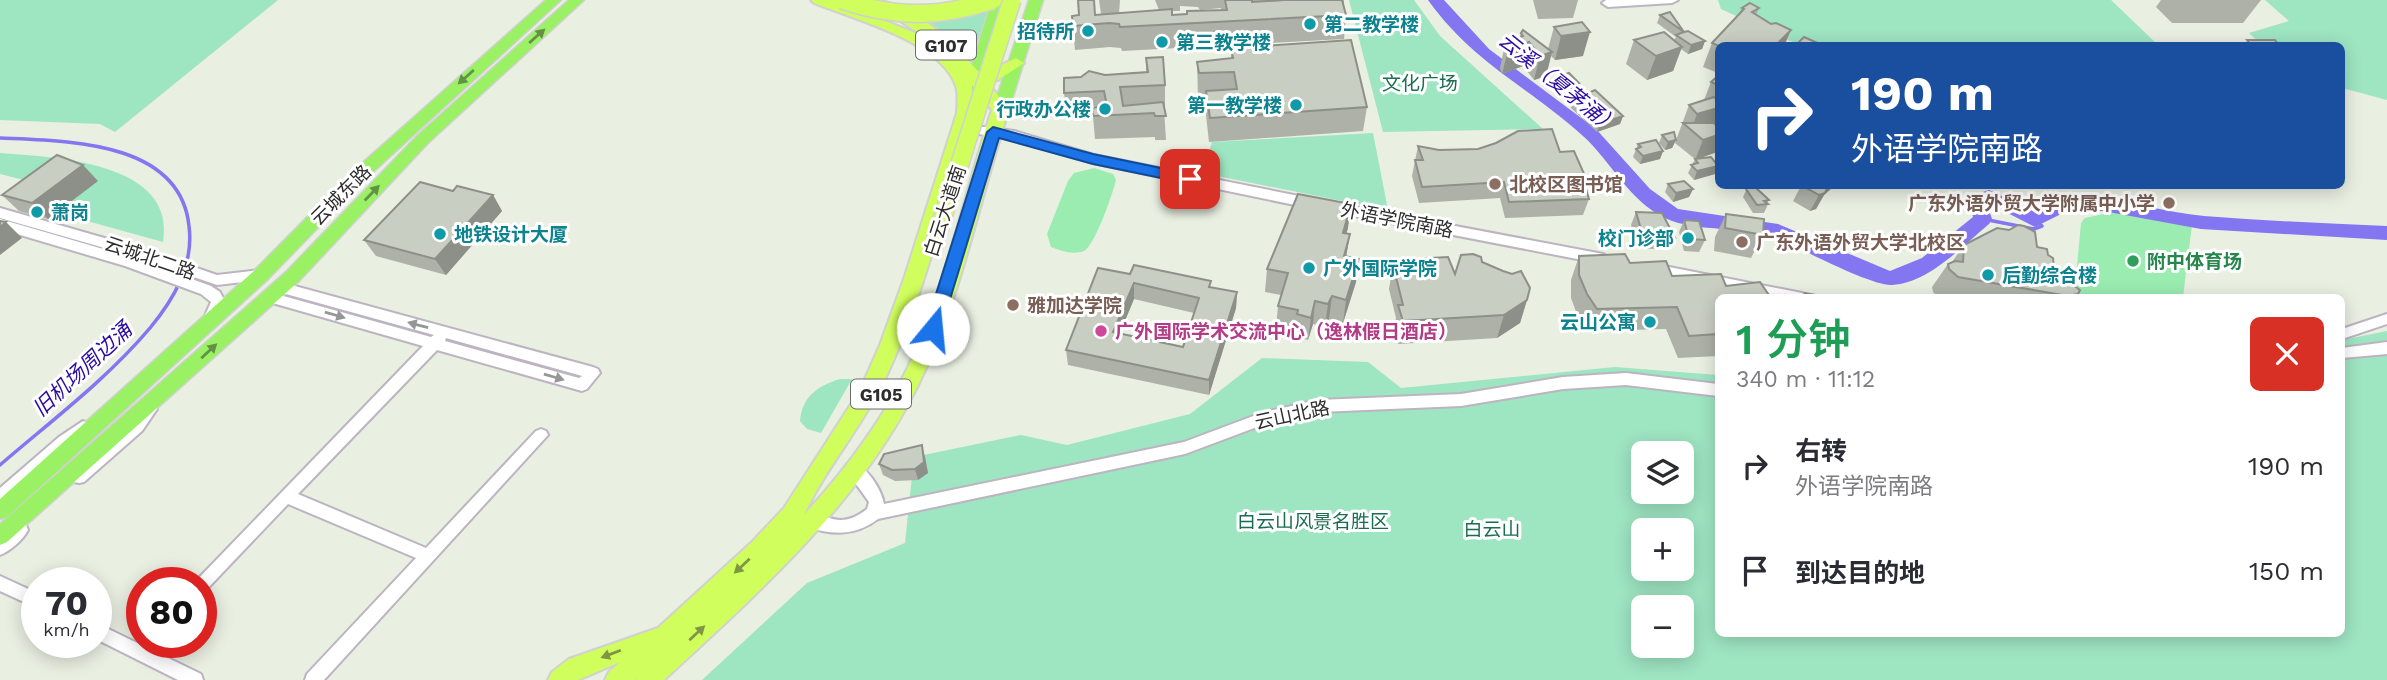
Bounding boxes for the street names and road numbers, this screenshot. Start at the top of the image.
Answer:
road number: G107 [916,31,976,60]
street label: 云城东路 [306,160,376,230]
street label: 白云大道南 [919,162,971,260]
street label: 外语学院南路 [1339,198,1455,242]
street label: 云城北二路 [101,232,199,284]
road number: G105 [851,380,911,408]
street label: 云山北路 [1252,396,1332,434]

